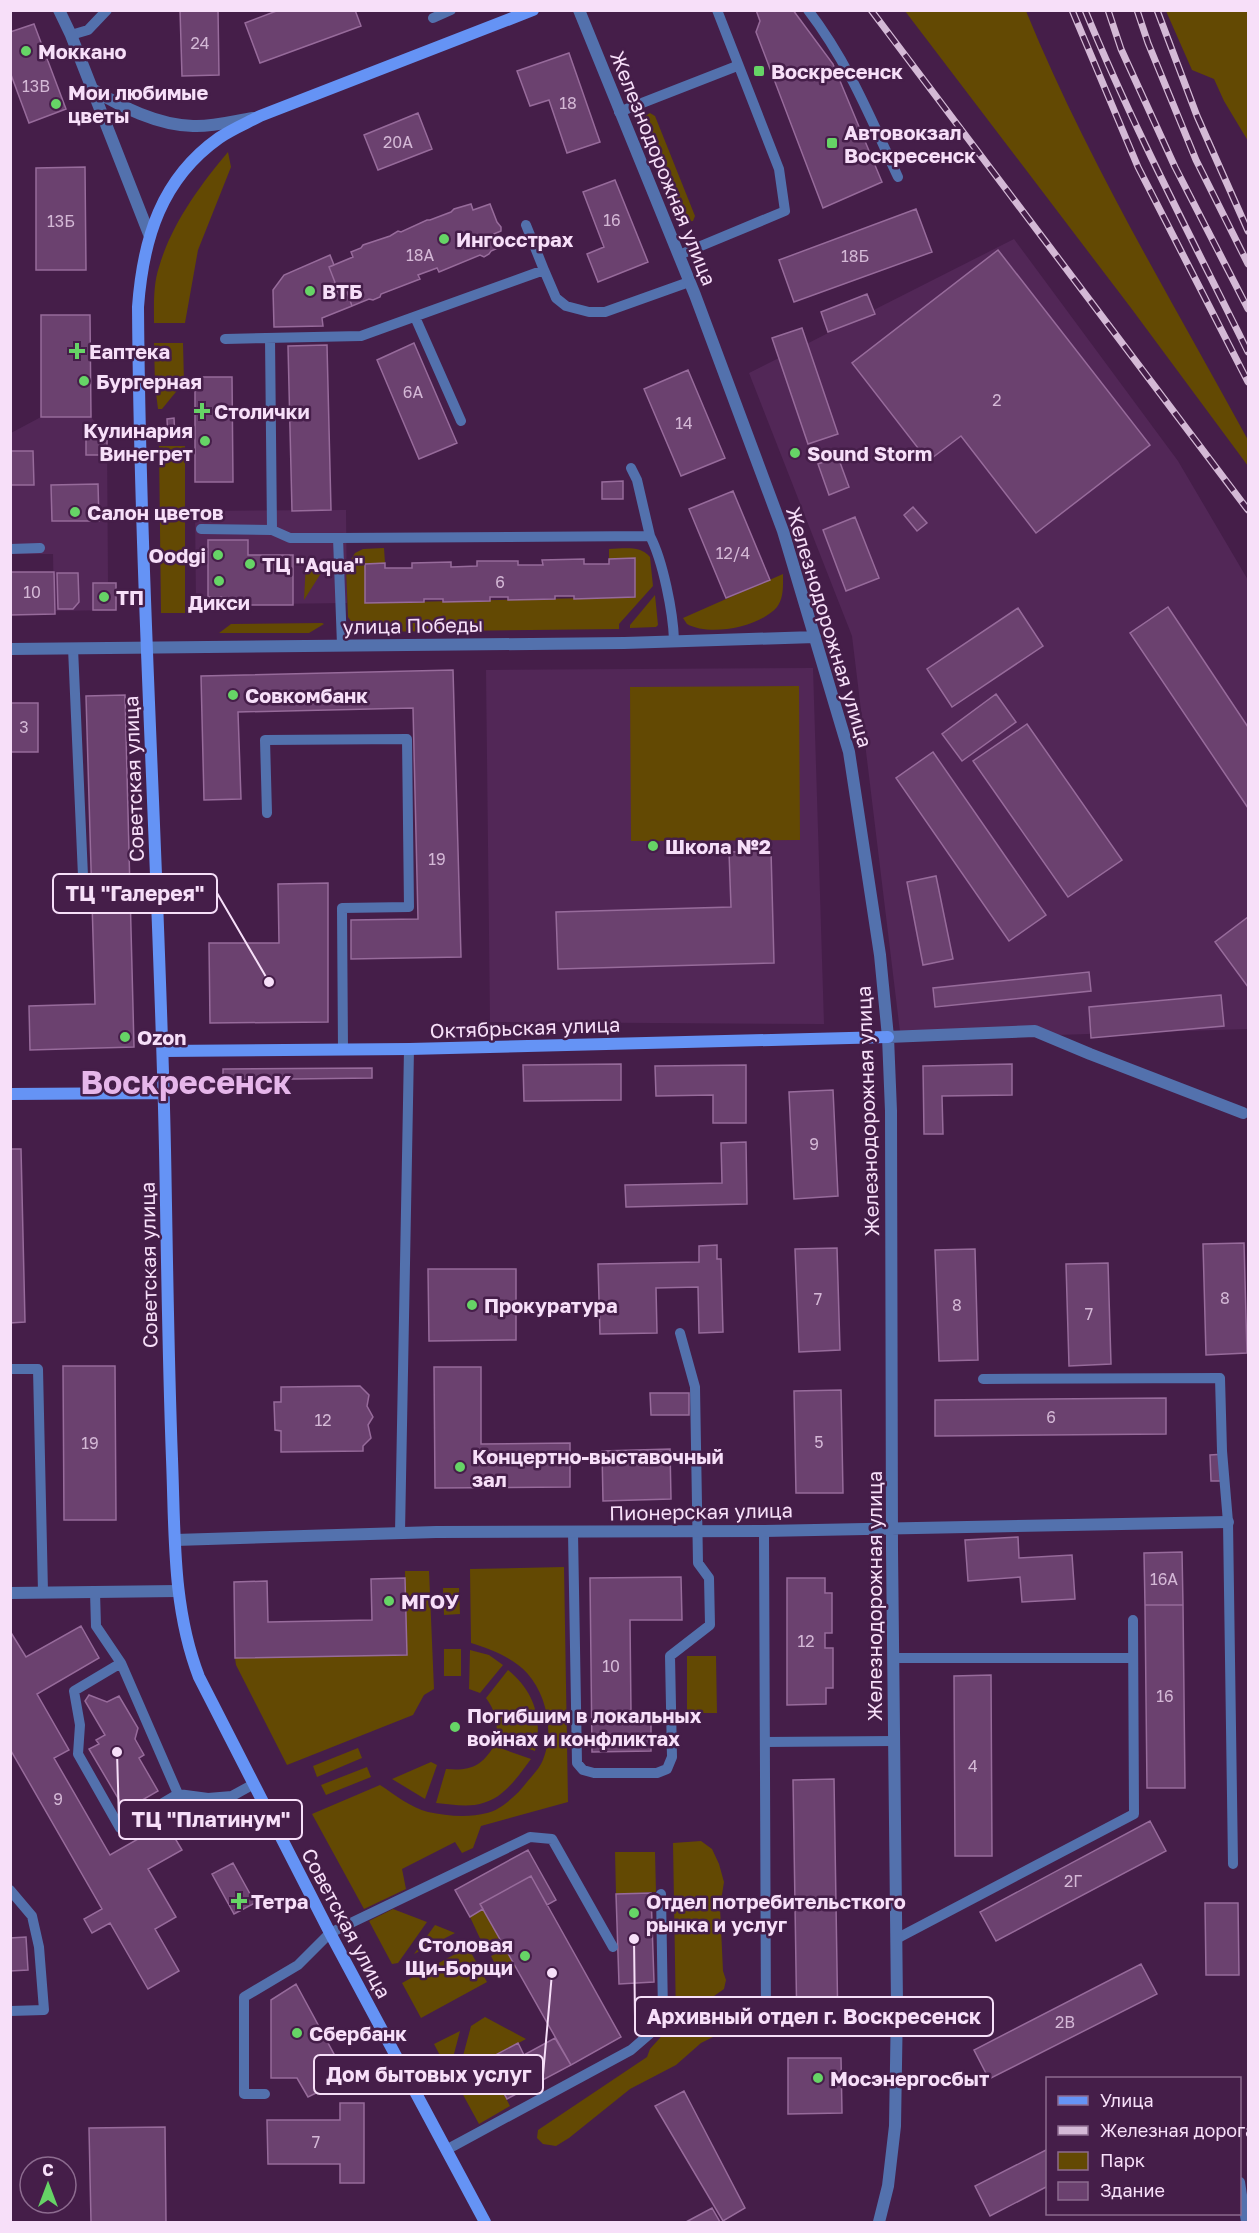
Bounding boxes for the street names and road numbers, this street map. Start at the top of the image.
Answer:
street label: Железнодорожная улица [606,47,722,289]
street label: Железнодорожная улица [782,504,878,750]
street label: улица Победы [342,612,484,638]
street label: Советская улица [118,695,148,863]
street label: Железнодорожная улица [851,985,883,1237]
street label: Октябрьская улица [429,1012,621,1042]
street label: Советская улица [135,1182,161,1348]
street label: Железнодорожная улица [862,1471,886,1721]
street label: Пионерская улица [609,1497,793,1525]
street label: Советская улица [297,1844,397,2002]

